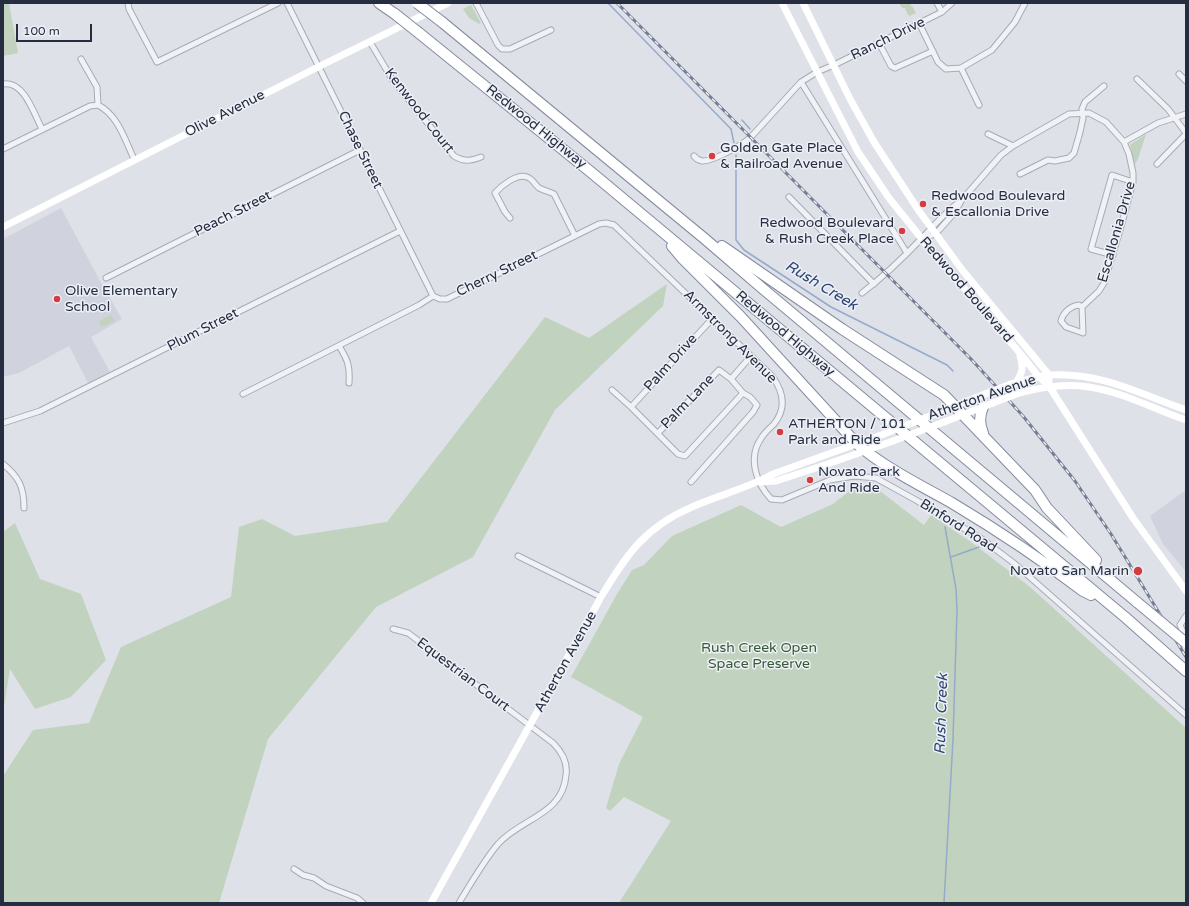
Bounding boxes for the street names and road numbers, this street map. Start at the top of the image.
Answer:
street label: Ranch Drive [848,14,928,64]
street label: Kenwood Court [381,65,457,157]
street label: Redwood Highway [482,81,590,173]
street label: Olive Avenue [182,87,268,141]
street label: Chase Street [334,108,386,192]
street label: Escallonia Drive [1095,180,1139,284]
street label: Peach Street [191,187,275,241]
street label: Redwood Boulevard [916,234,1016,346]
street label: Cherry Street [454,247,540,301]
street label: Armstrong Avenue [680,287,780,387]
street label: Redwood Highway [732,288,838,380]
street label: Plum Street [165,305,241,355]
street label: Palm Drive [641,331,701,395]
street label: Palm Lane [658,371,718,433]
street label: Atherton Avenue [926,372,1038,424]
street label: Binford Road [916,496,1000,556]
street label: Atherton Avenue [531,608,601,716]
street label: Equestrian Court [413,635,513,715]

